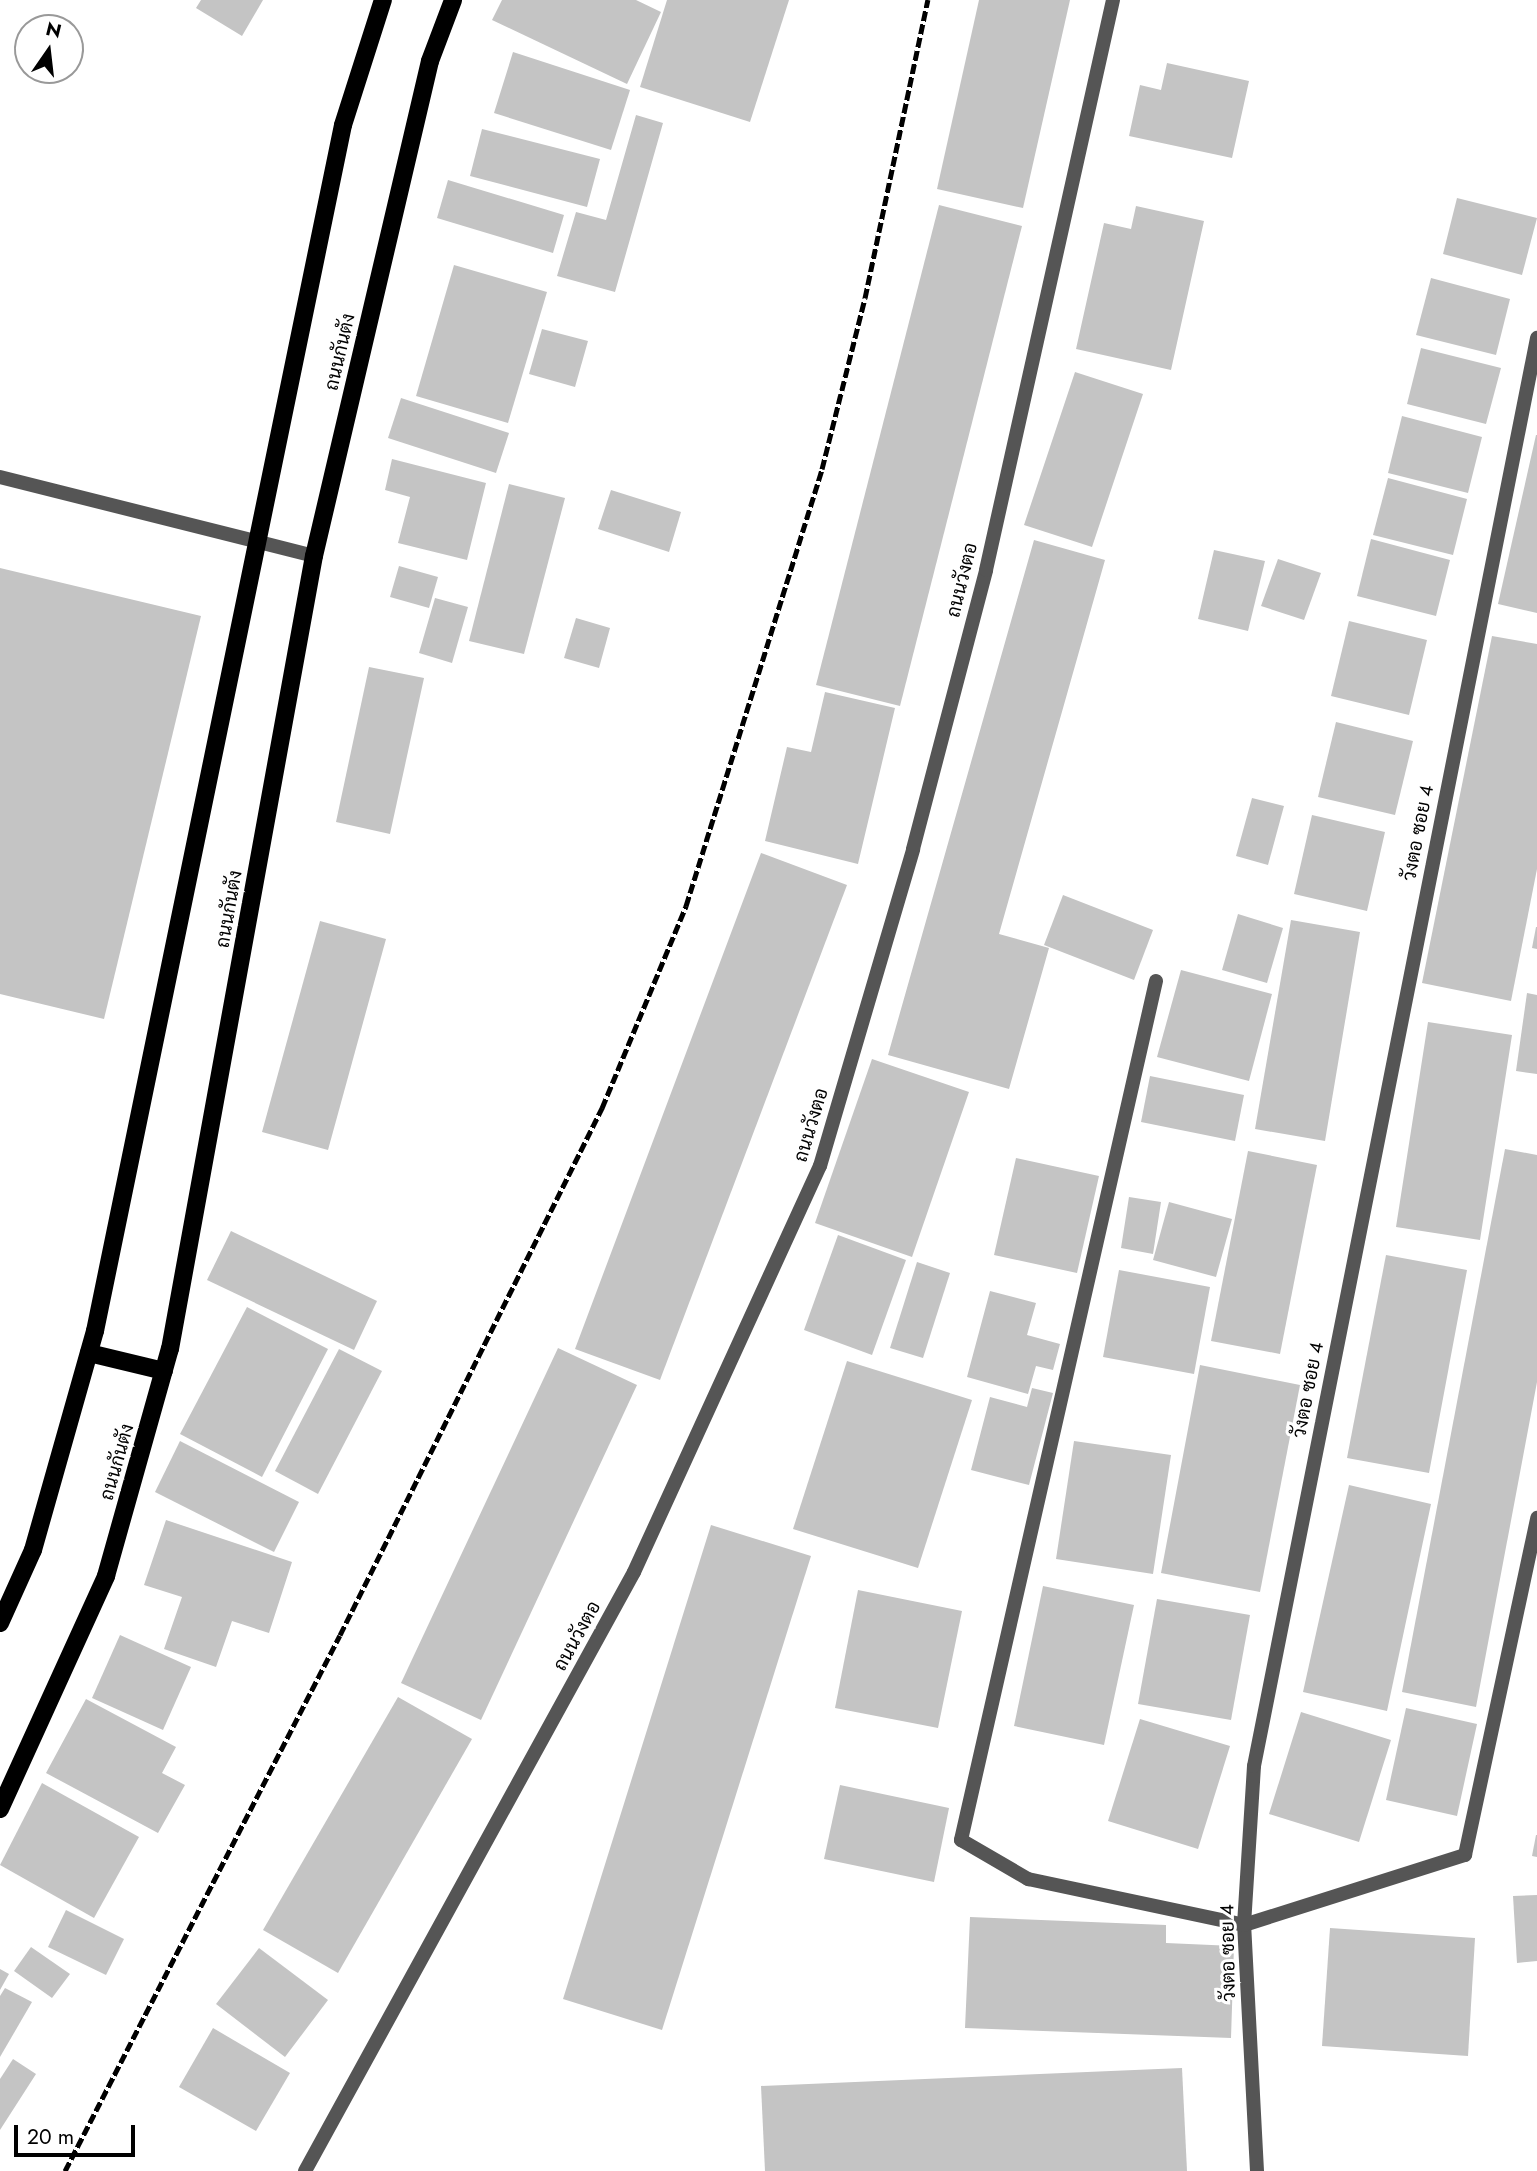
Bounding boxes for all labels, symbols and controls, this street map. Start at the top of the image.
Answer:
north arrow [14,14,84,84]
text: N [43,15,64,45]
street label: ถนนกันตัง [320,311,360,393]
street label: ถนนวังตอ [942,540,982,620]
street label: วังตอ ซอย 4 [1398,783,1438,883]
street label: ถนนกันตัง [211,868,247,950]
street label: ถนนวังตอ [789,1085,833,1165]
street label: วังตอ ซอย 4 [1288,1340,1328,1440]
street label: ถนนกันตัง [95,1421,139,1503]
street label: ถนนวังตอ [549,1597,605,1675]
street label: วังตอ ซอย 4 [1216,1904,1240,2002]
scale bar [18,2112,138,2156]
text: 20 m [27,2122,74,2152]

